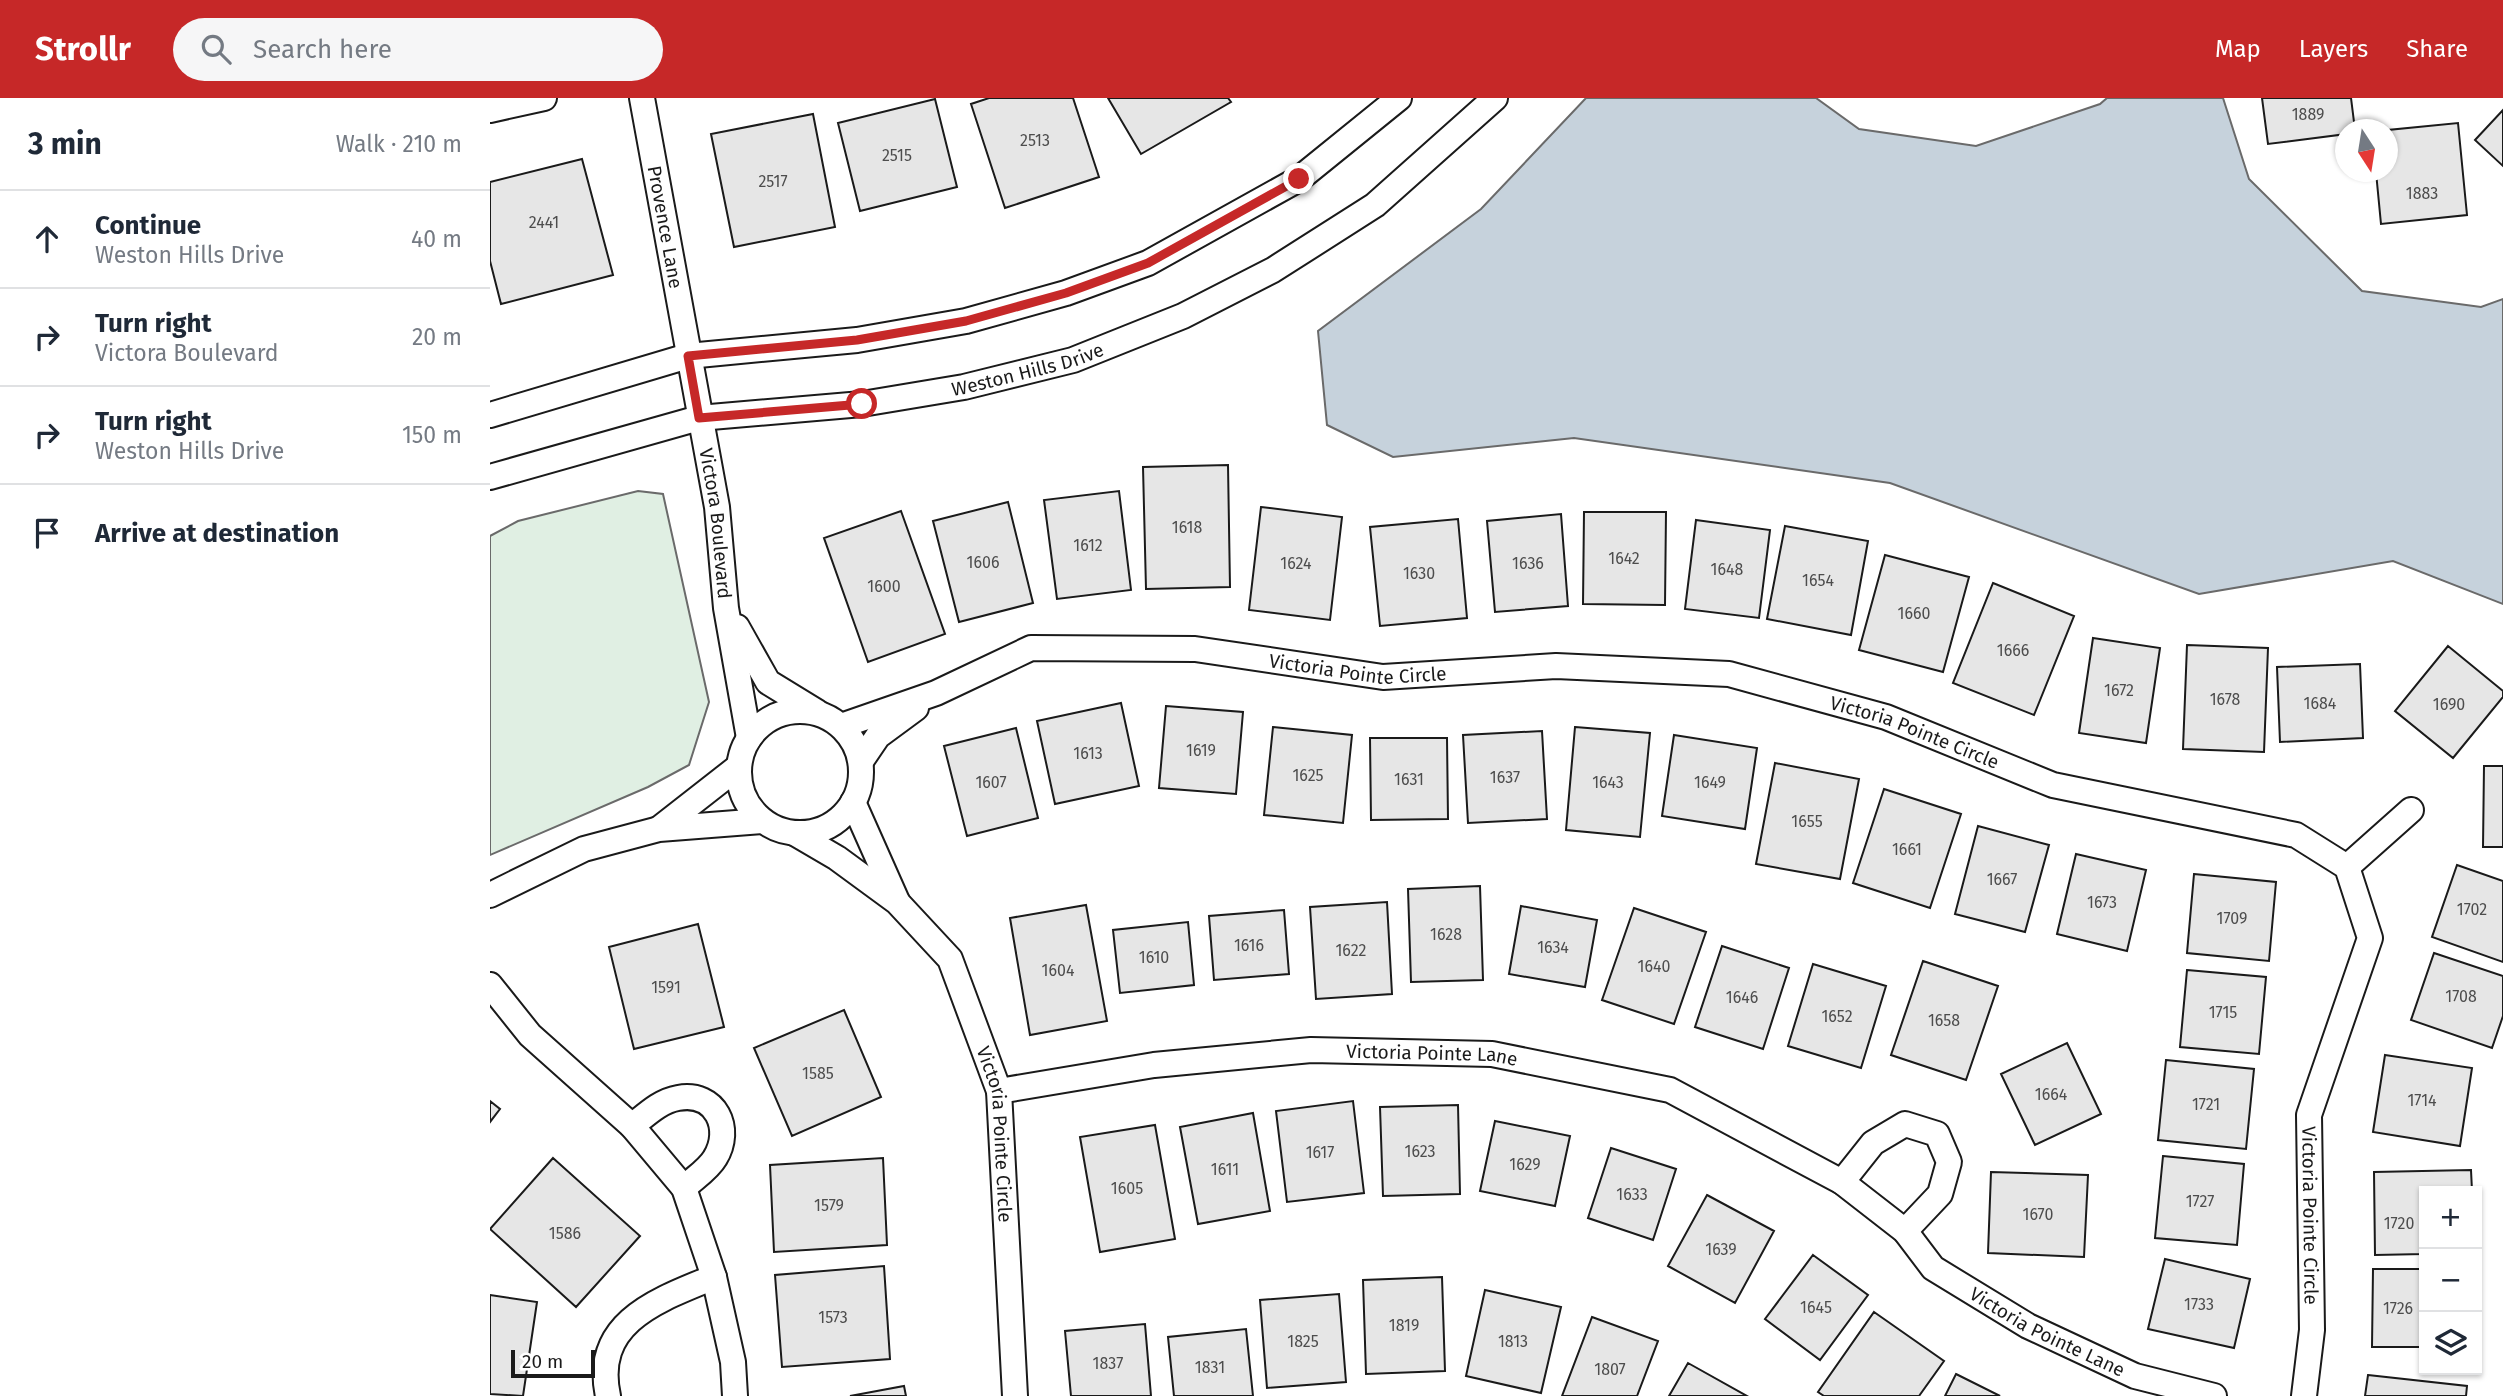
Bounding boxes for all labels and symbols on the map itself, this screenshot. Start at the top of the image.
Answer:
house number: 1889 [2292,105,2324,124]
north arrow [2335,119,2398,182]
house number: 2513 [1020,131,1050,150]
house number: 2515 [882,146,912,165]
route end [1283,163,1314,194]
street label: Provence Lane [643,164,688,290]
house number: 2517 [758,172,788,191]
house number: 1883 [2406,184,2438,203]
house number: 2441 [529,213,559,232]
street label: Weston Hills Drive [950,338,1107,401]
route start [846,388,877,419]
street label: Victora Boulevard [694,446,736,600]
house number: 1618 [1172,518,1202,537]
house number: 1612 [1073,536,1103,555]
house number: 1642 [1608,549,1640,568]
house number: 1606 [967,553,999,572]
house number: 1624 [1280,554,1312,573]
house number: 1636 [1512,554,1544,573]
house number: 1648 [1711,560,1744,579]
house number: 1630 [1403,564,1435,583]
house number: 1654 [1802,571,1834,590]
house number: 1600 [867,577,901,596]
house number: 1660 [1898,604,1931,623]
house number: 1666 [1997,641,2029,660]
street label: Victoria Pointe Circle [1267,649,1447,689]
house number: 1672 [2104,681,2134,700]
house number: 1678 [2210,690,2241,709]
street label: Victoria Pointe Circle [1827,691,2002,774]
house number: 1684 [2304,694,2337,713]
house number: 1690 [2433,695,2465,714]
house number: 1619 [1186,741,1216,760]
house number: 1613 [1073,744,1103,763]
house number: 1625 [1292,766,1324,785]
house number: 1637 [1490,768,1520,787]
house number: 1631 [1394,770,1424,789]
house number: 1607 [975,773,1007,792]
house number: 1643 [1592,773,1624,792]
house number: 1649 [1694,773,1726,792]
house number: 1655 [1791,812,1823,831]
house number: 1661 [1892,840,1922,859]
house number: 1667 [1987,870,2017,889]
house number: 1673 [2087,893,2117,912]
house number: 1702 [2457,900,2487,919]
house number: 1709 [2216,909,2248,928]
house number: 1628 [1430,925,1462,944]
house number: 1616 [1234,936,1264,955]
house number: 1634 [1537,938,1569,957]
house number: 1622 [1335,941,1367,960]
house number: 1610 [1139,948,1169,967]
house number: 1640 [1638,957,1671,976]
house number: 1604 [1042,961,1075,980]
house number: 1591 [651,978,681,997]
house number: 1708 [2445,987,2477,1006]
house number: 1646 [1726,988,1758,1007]
house number: 1715 [2209,1003,2237,1022]
house number: 1652 [1821,1007,1853,1026]
house number: 1658 [1928,1011,1960,1030]
street label: Victoria Pointe Lane [1346,1040,1520,1071]
street label: Victoria Pointe Circle [971,1043,1017,1223]
house number: 1585 [802,1064,834,1083]
house number: 1664 [2035,1085,2068,1104]
house number: 1714 [2407,1091,2437,1110]
house number: 1721 [2192,1095,2220,1114]
street label: Victoria Pointe Circle [2297,1126,2323,1305]
house number: 1623 [1404,1142,1436,1161]
house number: 1617 [1306,1143,1334,1162]
house number: 1629 [1509,1155,1541,1174]
house number: 1611 [1211,1160,1239,1179]
house number: 1605 [1111,1179,1143,1198]
house number: 1633 [1616,1185,1648,1204]
house number: 1727 [2186,1192,2214,1211]
house number: 1579 [814,1196,844,1215]
house number: 1670 [2023,1205,2054,1224]
house number: 1720 [2384,1214,2414,1233]
house number: 1586 [549,1224,581,1243]
house number: 1639 [1705,1240,1737,1259]
street label: Victoria Pointe Lane [1965,1282,2129,1382]
house number: 1733 [2184,1295,2214,1314]
house number: 1645 [1800,1298,1832,1317]
house number: 1726 [2383,1299,2413,1318]
house number: 1573 [818,1308,848,1327]
house number: 1819 [1389,1316,1419,1335]
house number: 1825 [1287,1332,1319,1351]
house number: 1813 [1498,1332,1528,1351]
scale bar [511,1347,595,1379]
house number: 1837 [1093,1354,1123,1373]
house number: 1831 [1195,1358,1225,1377]
house number: 1807 [1594,1360,1626,1379]

